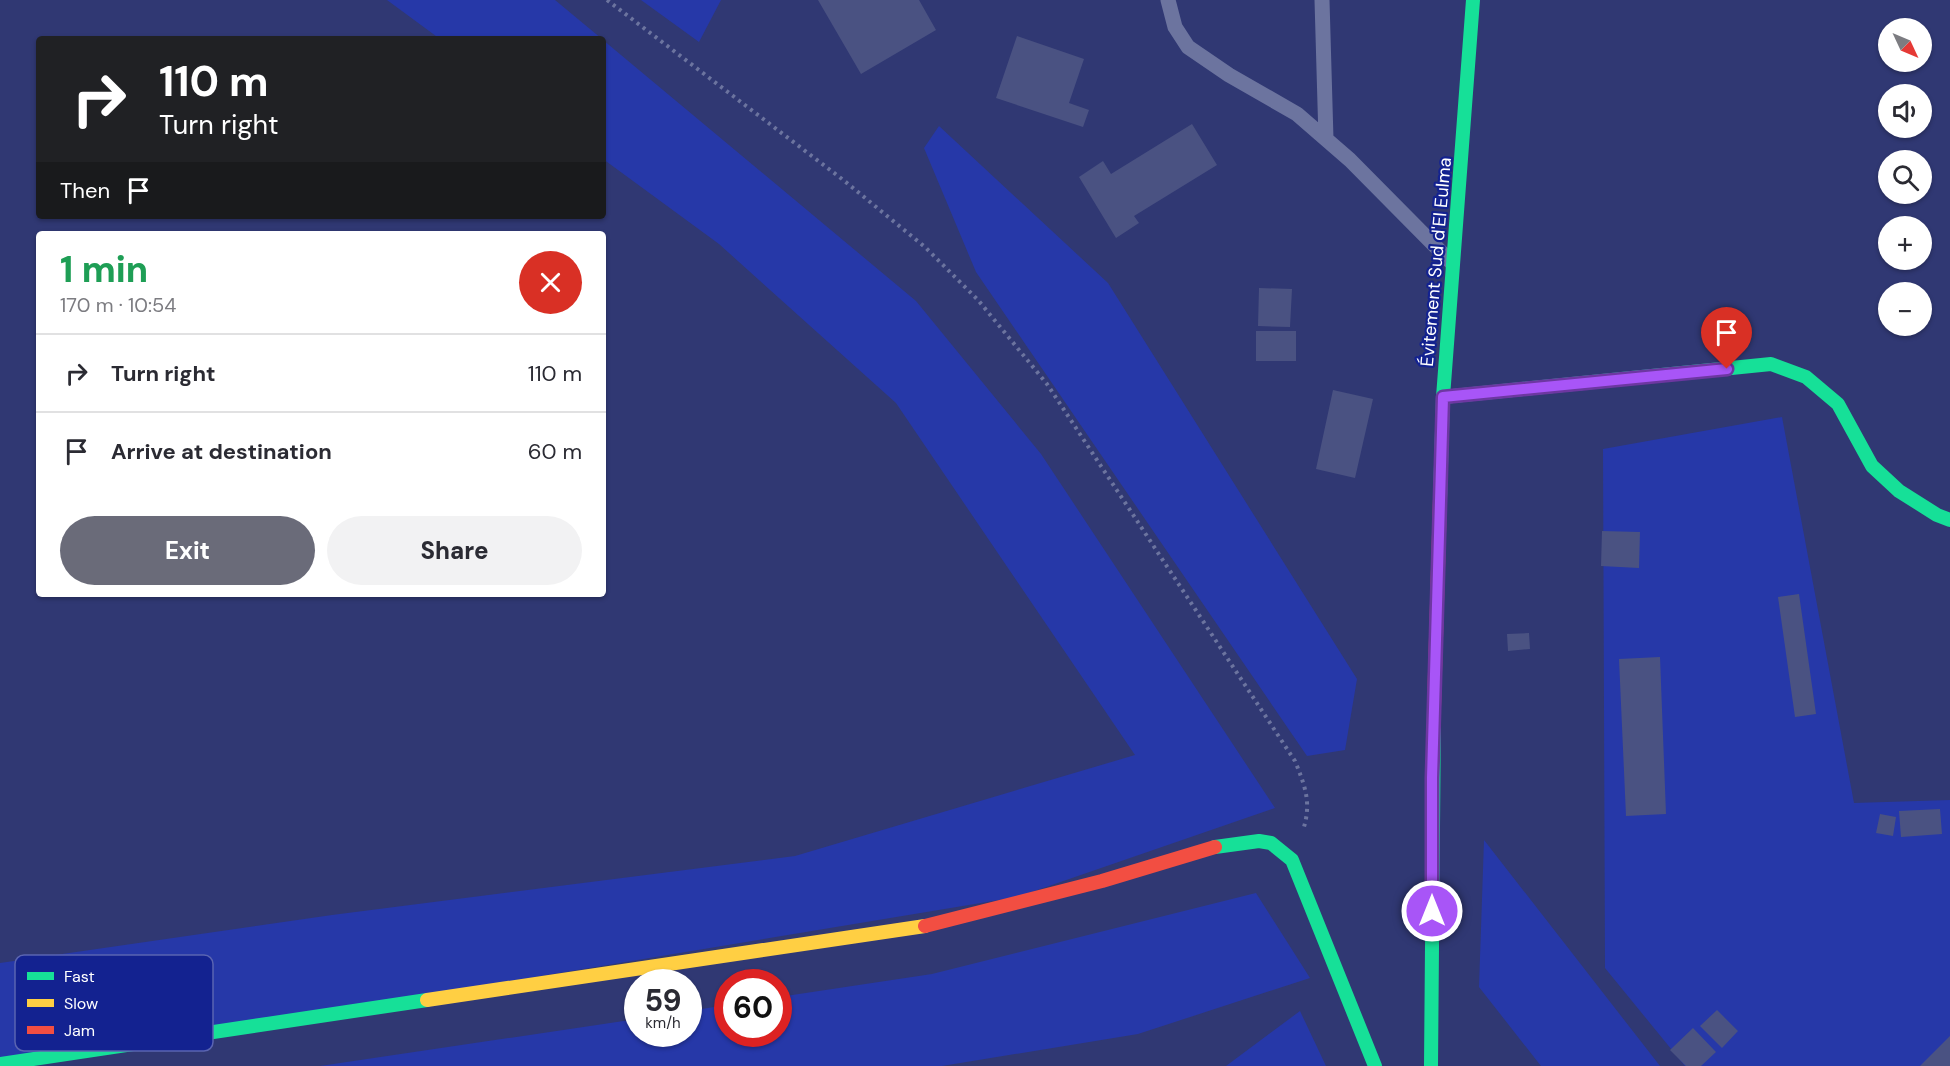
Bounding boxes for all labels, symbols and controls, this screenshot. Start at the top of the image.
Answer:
north arrow [1878,18,1932,72]
map controls [1878,18,1932,336]
text: 110 m [159,54,269,109]
icon: right [60,60,138,138]
button: sound [1878,84,1932,138]
text: Turn right [159,107,279,142]
button: search [1878,150,1932,204]
street label: Évitement Sud d'El Eulma [1415,156,1457,368]
icon: arrive [122,174,155,207]
text: Then [60,176,110,205]
button: + [1878,216,1932,270]
text: 1 min [60,246,148,293]
button: close [519,251,582,314]
button: − [1878,282,1932,336]
text: 170 m · 10:54 [60,292,176,318]
pin [1701,307,1752,369]
icon: arrive [1710,316,1743,349]
icon: right [60,357,93,390]
text: Turn right [111,359,216,388]
text: 110 m [528,359,582,388]
icon: arrive [60,435,93,468]
text: Arrive at destination [111,437,332,466]
text: 60 m [528,437,582,466]
button: Exit [60,516,315,585]
button: Share [327,516,582,585]
position arrow [1400,879,1464,943]
legend [15,955,213,1051]
text: Fast [64,966,95,987]
speed limit sign: 60 [714,969,792,1047]
text: 59 [645,981,682,1020]
text: Slow [64,993,98,1014]
text: km/h [645,1013,681,1033]
text: Jam [64,1020,95,1041]

